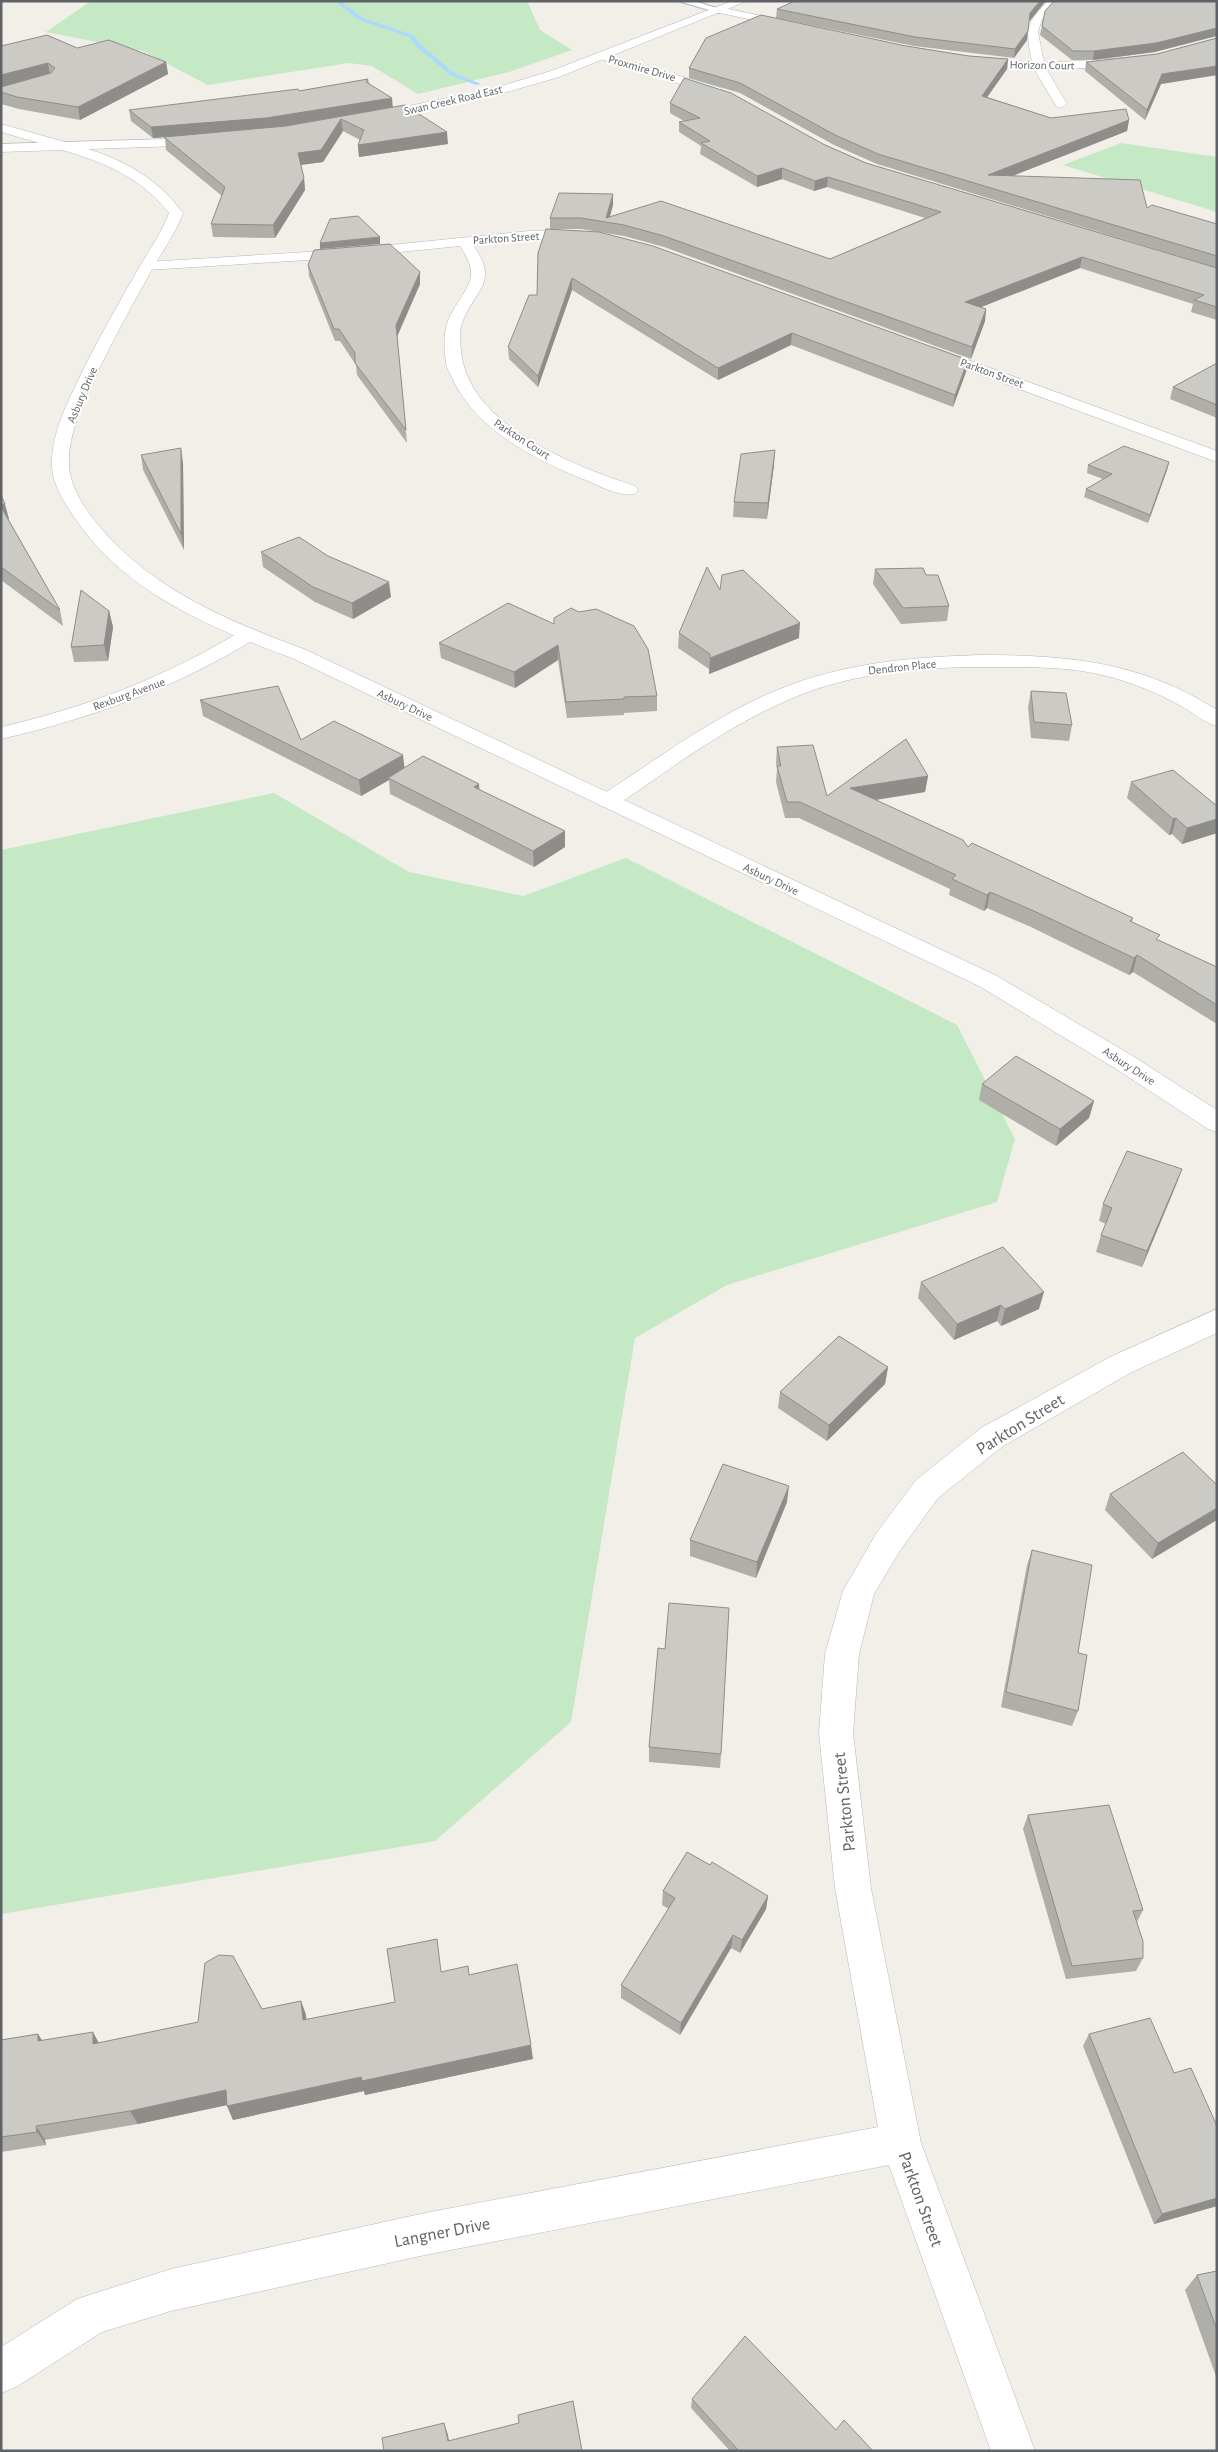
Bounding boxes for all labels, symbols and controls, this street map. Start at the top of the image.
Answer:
street label: Proxmire Drive [607,53,677,83]
street label: Horizon Court [1009,58,1075,72]
street label: Swan Creek Road East [403,83,503,117]
street label: Parkton Street [472,230,540,246]
street label: Parkton Street [959,356,1025,390]
street label: Asbury Drive [65,365,100,425]
street label: Parkton Court [492,417,552,462]
street label: Dendron Place [867,657,937,677]
street label: Rexburg Avenue [91,675,167,713]
street label: Asbury Drive [375,687,435,724]
street label: Asbury Drive [741,861,801,898]
street label: Asbury Drive [1100,1045,1157,1088]
street label: Parkton Street [973,1391,1068,1459]
street label: Parkton Street [831,1751,859,1852]
street label: Parkton Street [895,2149,946,2250]
street label: Langner Drive [393,2215,492,2251]

